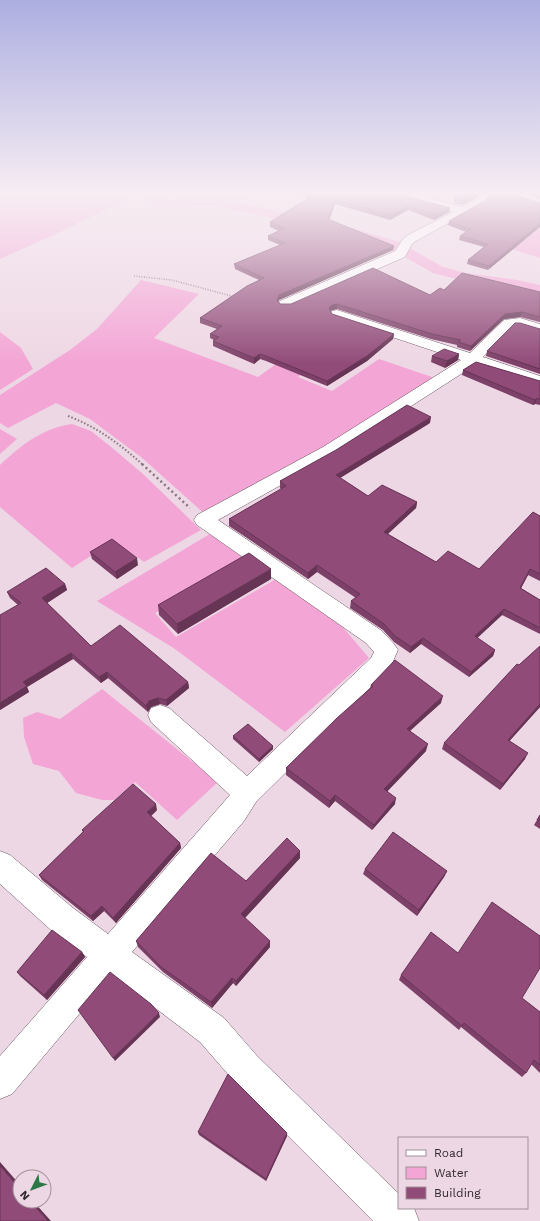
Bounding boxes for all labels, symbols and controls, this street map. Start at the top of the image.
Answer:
legend [398,1137,528,1209]
text: Road [434,1146,463,1160]
text: Water [434,1166,469,1180]
north arrow [12,1169,52,1209]
text: Building [434,1186,481,1200]
text: N [17,1188,32,1203]

